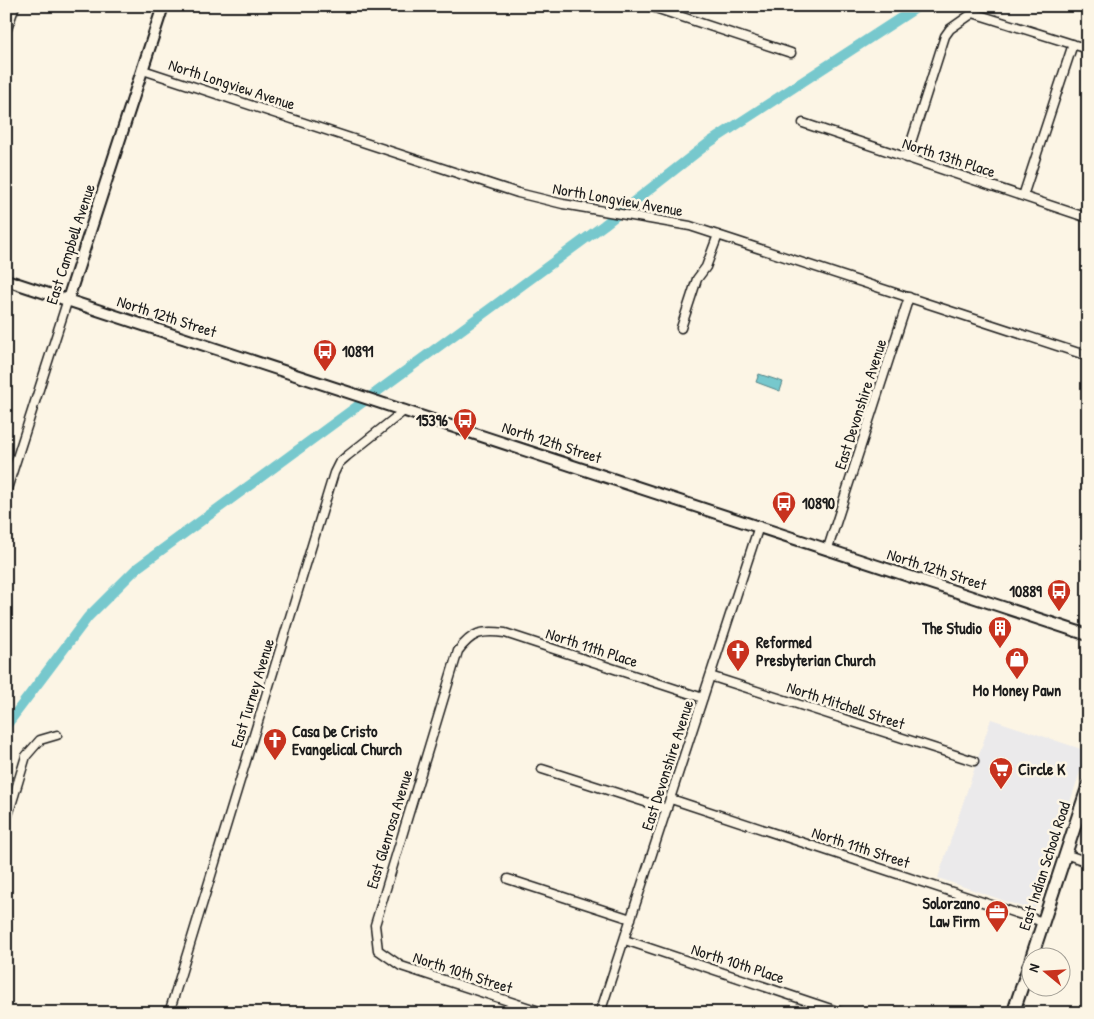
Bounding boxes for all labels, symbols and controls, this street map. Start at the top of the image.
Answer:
street label: North Longview Avenue [166,53,299,115]
street label: North 13th Place [900,132,999,183]
street label: North Longview Avenue [551,177,685,221]
street label: East Campbell Avenue [40,180,100,307]
street label: North 12th Street [114,290,220,343]
street label: East Devonshire Avenue [829,335,892,472]
bus stop icon: 10891 [312,338,338,372]
place label: 10891 [342,340,374,362]
bus stop icon: 15396 [452,407,478,441]
place label: 15396 [416,409,449,431]
street label: North 12th Street [499,416,605,469]
bus stop icon: 10890 [771,490,797,524]
place label: 10890 [802,492,835,514]
street label: North 12th Street [884,543,990,596]
bus stop icon: 10889 [1046,578,1072,612]
place label: 10889 [1009,580,1042,602]
building icon: The Studio [987,615,1013,649]
place label: The Studio [921,617,983,639]
street label: North 11th Place [543,622,641,672]
place label: Reformed Presbyterian Church [756,631,876,672]
street label: East Turney Avenue [225,635,279,750]
church icon: Reformed Presbyterian Church [725,638,751,672]
shop icon: Mo Money Pawn [1004,646,1030,680]
street label: North Mitchell Street [784,676,908,735]
place label: Mo Money Pawn [973,679,1061,702]
street label: East Devonshire Avenue [636,696,699,833]
place label: Casa De Cristo Evangelical Church [292,720,402,761]
church icon: Casa De Cristo Evangelical Church [262,727,288,761]
supermarket icon: Circle K [988,756,1014,790]
place label: Circle K [1018,758,1066,780]
street label: East Glenrosa Avenue [360,766,418,891]
street label: East Indian School Road [1013,799,1075,933]
street label: North 11th Street [809,821,913,873]
place label: Solorzano Law Firm [923,892,981,932]
office icon: Solorzano Law Firm [984,899,1010,933]
street label: North 10th Place [689,938,788,989]
street label: North 10th Street [411,946,516,999]
north arrow [1022,946,1072,996]
text: N [1023,961,1044,974]

